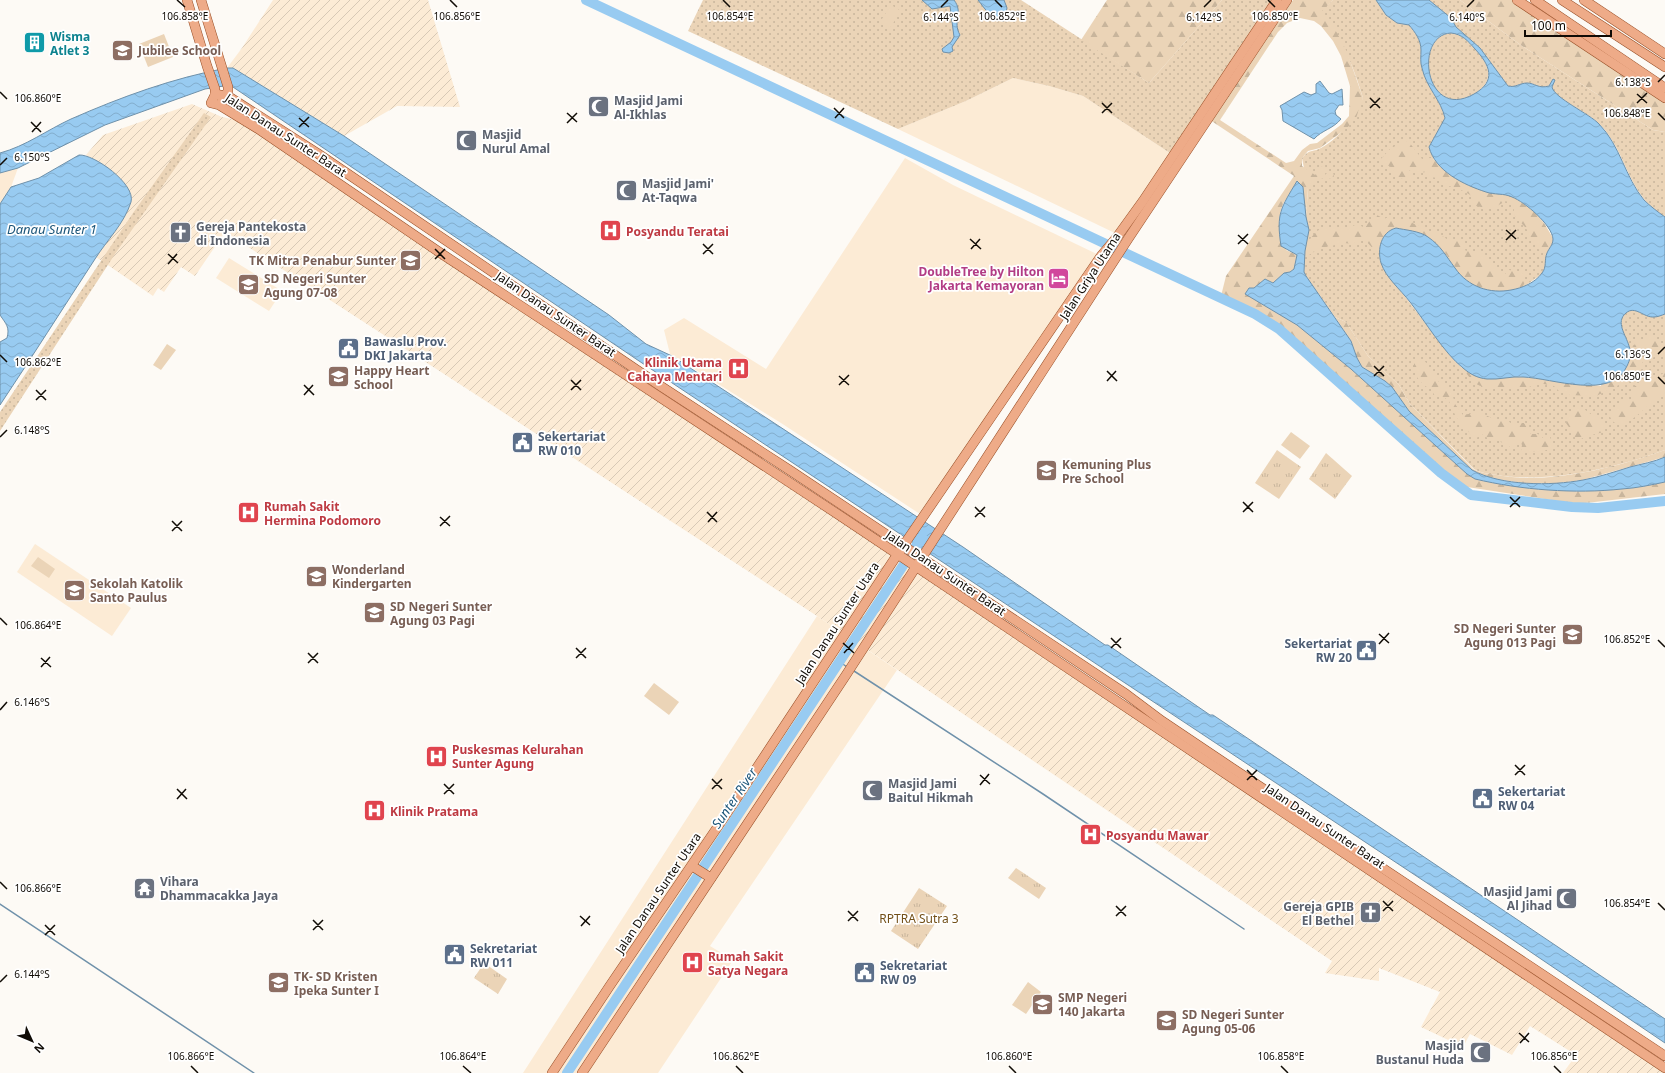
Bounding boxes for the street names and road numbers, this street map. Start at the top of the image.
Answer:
street label: Jalan Danau Sunter Barat [221,89,351,181]
street label: Jalan Griya Utama [1055,229,1125,324]
street label: Jalan Danau Sunter Barat [492,267,620,361]
street label: Jalan Danau Sunter Barat [882,526,1010,620]
street label: Jalan Danau Sunter Utara [791,559,883,688]
street label: Jalan Danau Sunter Barat [1261,779,1389,873]
street label: Jalan Danau Sunter Utara [611,829,705,958]

